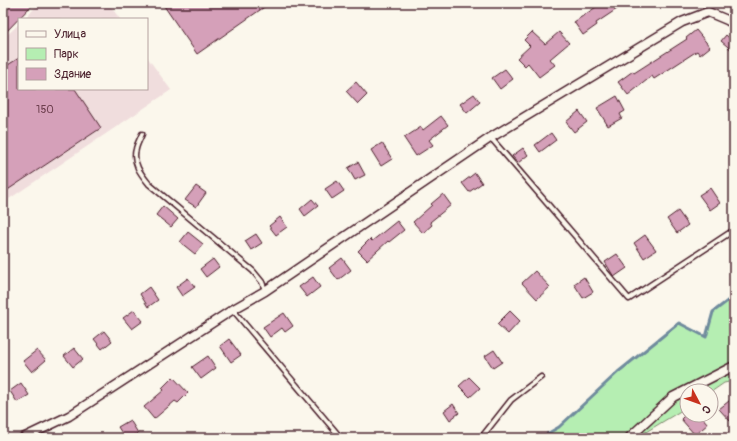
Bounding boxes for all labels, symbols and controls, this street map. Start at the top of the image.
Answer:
legend [18,18,148,90]
text: Улица [54,27,86,42]
text: Парк [54,47,79,62]
text: Здание [54,67,91,82]
house number: 150 [36,103,54,116]
north arrow [679,383,719,423]
text: С [699,402,713,416]

